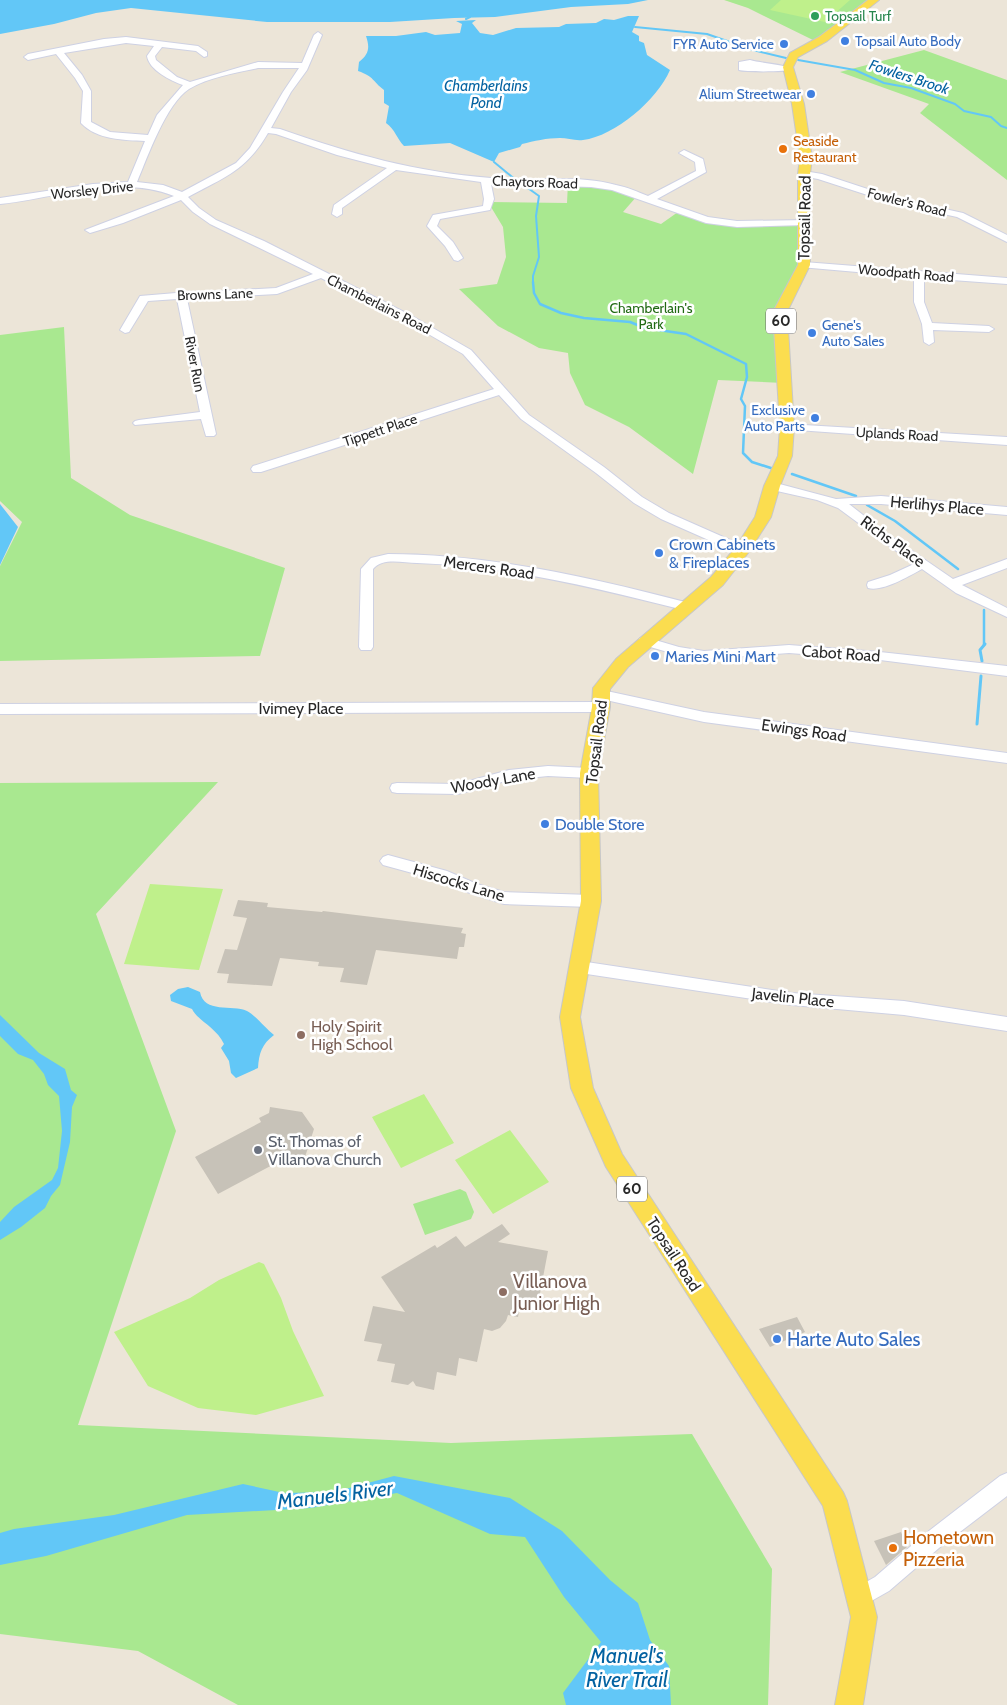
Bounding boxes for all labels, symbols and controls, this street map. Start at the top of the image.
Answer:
place label: Topsail Turf [825,7,892,25]
marker: Topsail Turf [809,10,821,22]
place label: Topsail Auto Body [855,32,961,50]
place label: FYR Auto Service [673,35,774,53]
marker: Topsail Auto Body [839,35,851,47]
marker: FYR Auto Service [778,38,790,50]
water label: Fowlers Brook [867,56,952,99]
water label: Chamberlains Pond [444,77,528,112]
place label: Alium Streetwear [699,85,802,103]
marker: Alium Streetwear [805,88,817,100]
place label: Seaside Restaurant [793,132,857,166]
marker: Seaside Restaurant [777,143,789,155]
street label: Chaytors Road [492,172,578,192]
street label: Topsail Road [794,175,815,261]
street label: Worsley Drive [50,177,134,203]
street label: Fowler's Road [866,183,948,221]
street label: Woodpath Road [857,260,955,286]
street label: Chamberlains Road [324,270,434,338]
street label: Browns Lane [177,284,253,304]
park label: Chamberlain's Park [609,299,693,333]
road number: 60 [766,308,796,334]
place label: Gene's Auto Sales [822,316,885,350]
marker: Gene's Auto Sales [806,327,818,339]
street label: River Run [181,335,209,393]
place label: Exclusive Auto Parts [744,401,805,435]
street label: Tippett Place [341,410,419,450]
marker: Exclusive Auto Parts [809,412,821,424]
street label: Uplands Road [855,423,939,445]
street label: Herlihys Place [889,492,985,519]
street label: Richs Place [857,512,929,571]
place label: Crown Cabinets & Fireplaces [669,535,776,572]
marker: Crown Cabinets & Fireplaces [653,547,665,559]
street label: Mercers Road [442,552,535,583]
street label: Cabot Road [801,641,881,666]
place label: Maries Mini Mart [665,647,776,666]
marker: Maries Mini Mart [649,650,661,662]
street label: Ivimey Place [259,699,343,718]
street label: Topsail Road [582,699,611,785]
street label: Ewings Road [760,715,848,746]
street label: Woody Lane [449,764,537,797]
place label: Double Store [555,815,644,834]
marker: Double Store [539,818,551,830]
street label: Hiscocks Lane [411,860,507,905]
street label: Javelin Place [750,984,835,1011]
place label: Holy Spirit High School [311,1017,393,1054]
marker: Holy Spirit High School [295,1029,307,1041]
place label: St. Thomas of Villanova Church [268,1132,381,1169]
marker: St. Thomas of Villanova Church [252,1144,264,1156]
road number: 60 [617,1176,647,1202]
street label: Topsail Road [643,1214,705,1295]
place label: Villanova Junior High [512,1270,600,1315]
marker: Villanova Junior High [497,1286,509,1298]
place label: Harte Auto Sales [787,1328,920,1351]
marker: Harte Auto Sales [771,1333,783,1345]
water label: Manuels River [275,1475,396,1514]
place label: Hometown Pizzeria [903,1526,994,1571]
marker: Hometown Pizzeria [887,1542,899,1554]
water label: Manuel's River Trail [586,1643,668,1692]

